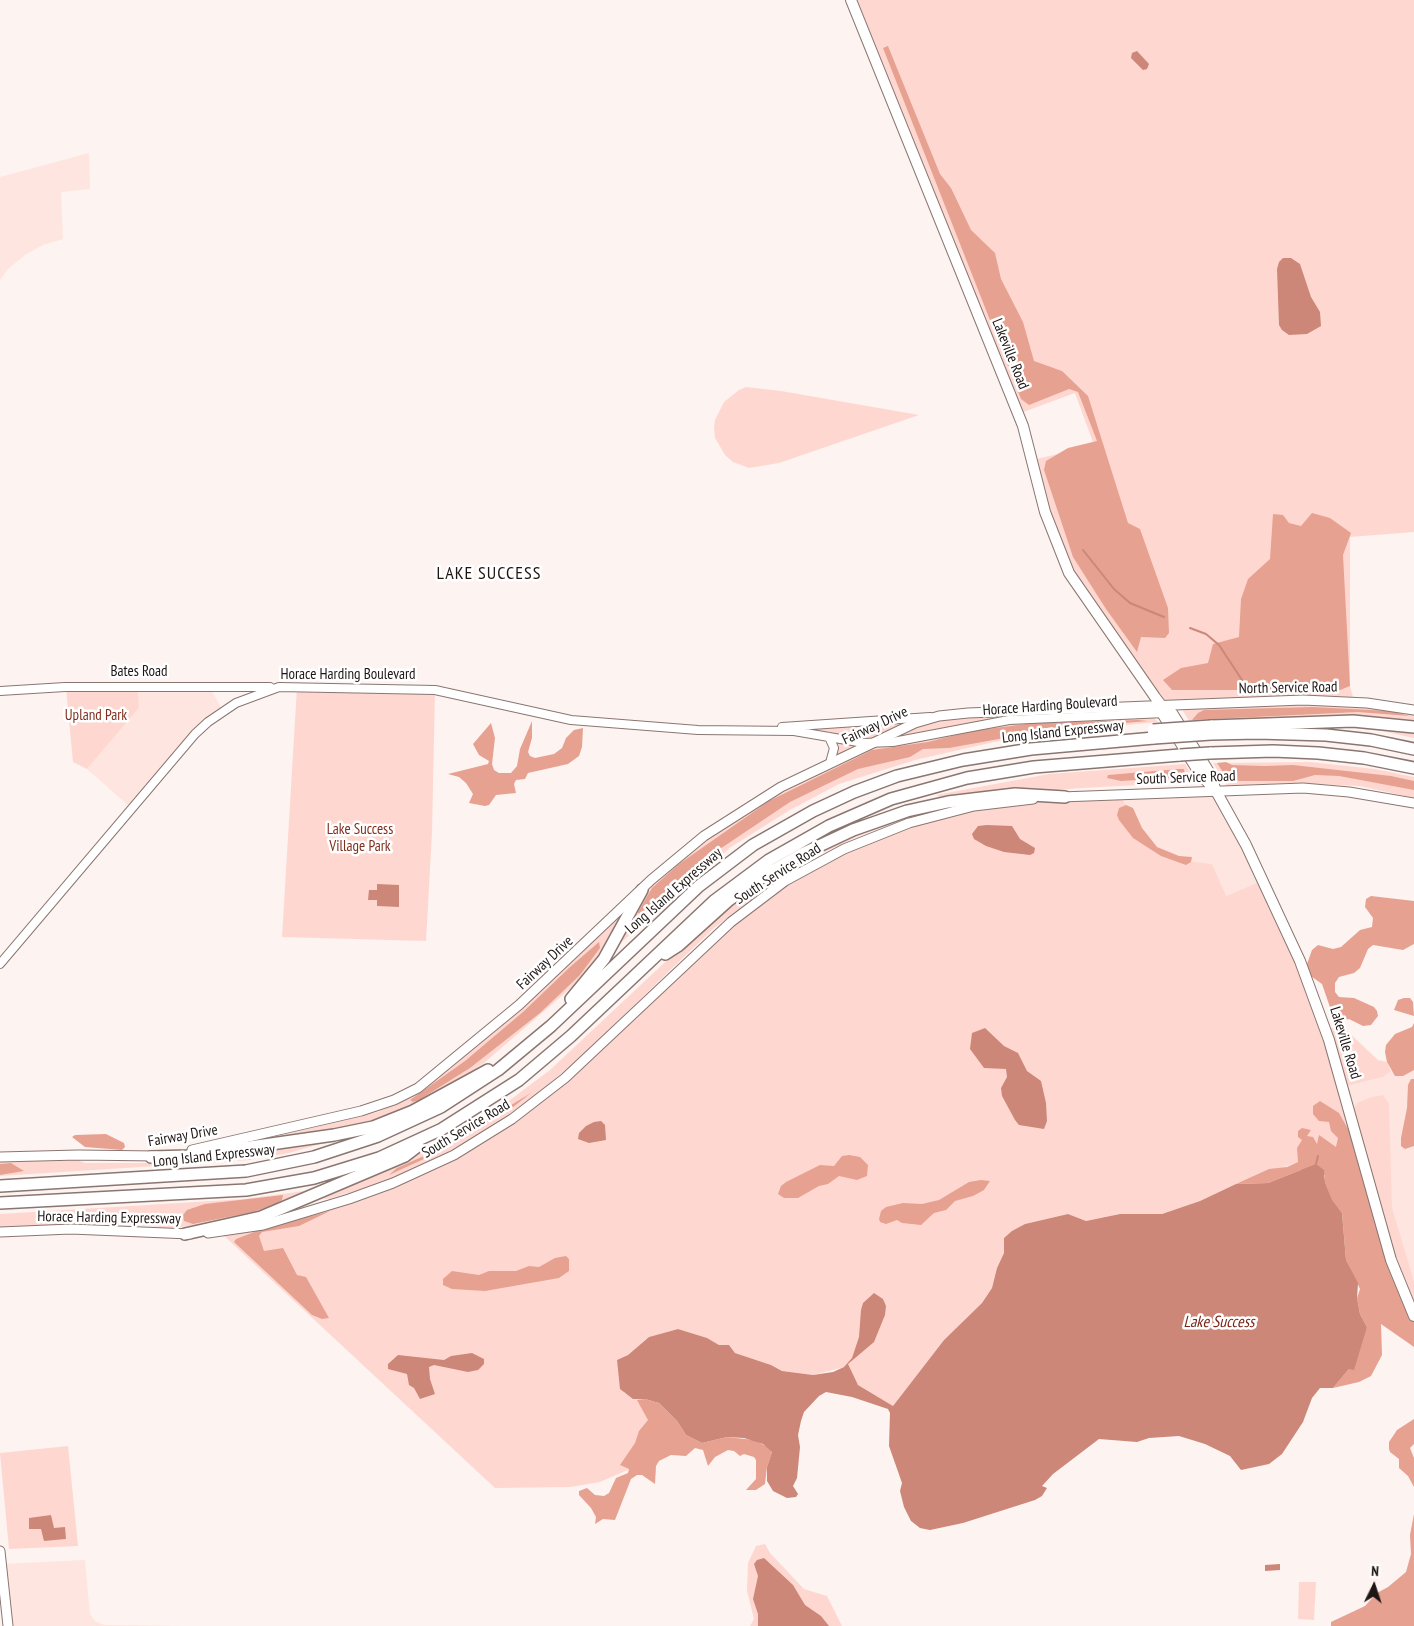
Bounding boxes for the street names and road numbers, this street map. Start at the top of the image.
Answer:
street label: Lakeville Road [988,316,1032,392]
street label: Bates Road [110,663,168,681]
street label: Horace Harding Boulevard [280,666,416,684]
street label: North Service Road [1238,678,1338,698]
street label: Horace Harding Boulevard [982,692,1118,720]
street label: Fairway Drive [839,703,911,749]
street label: Long Island Expressway [1001,717,1125,747]
street label: South Service Road [1136,767,1236,789]
street label: South Service Road [732,839,824,909]
street label: Long Island Expressway [622,844,726,938]
street label: Fairway Drive [513,932,577,994]
street label: Lakeville Road [1325,1005,1365,1081]
street label: South Service Road [419,1096,513,1162]
street label: Fairway Drive [147,1121,219,1151]
street label: Long Island Expressway [152,1141,276,1171]
street label: Horace Harding Expressway [37,1208,181,1228]

